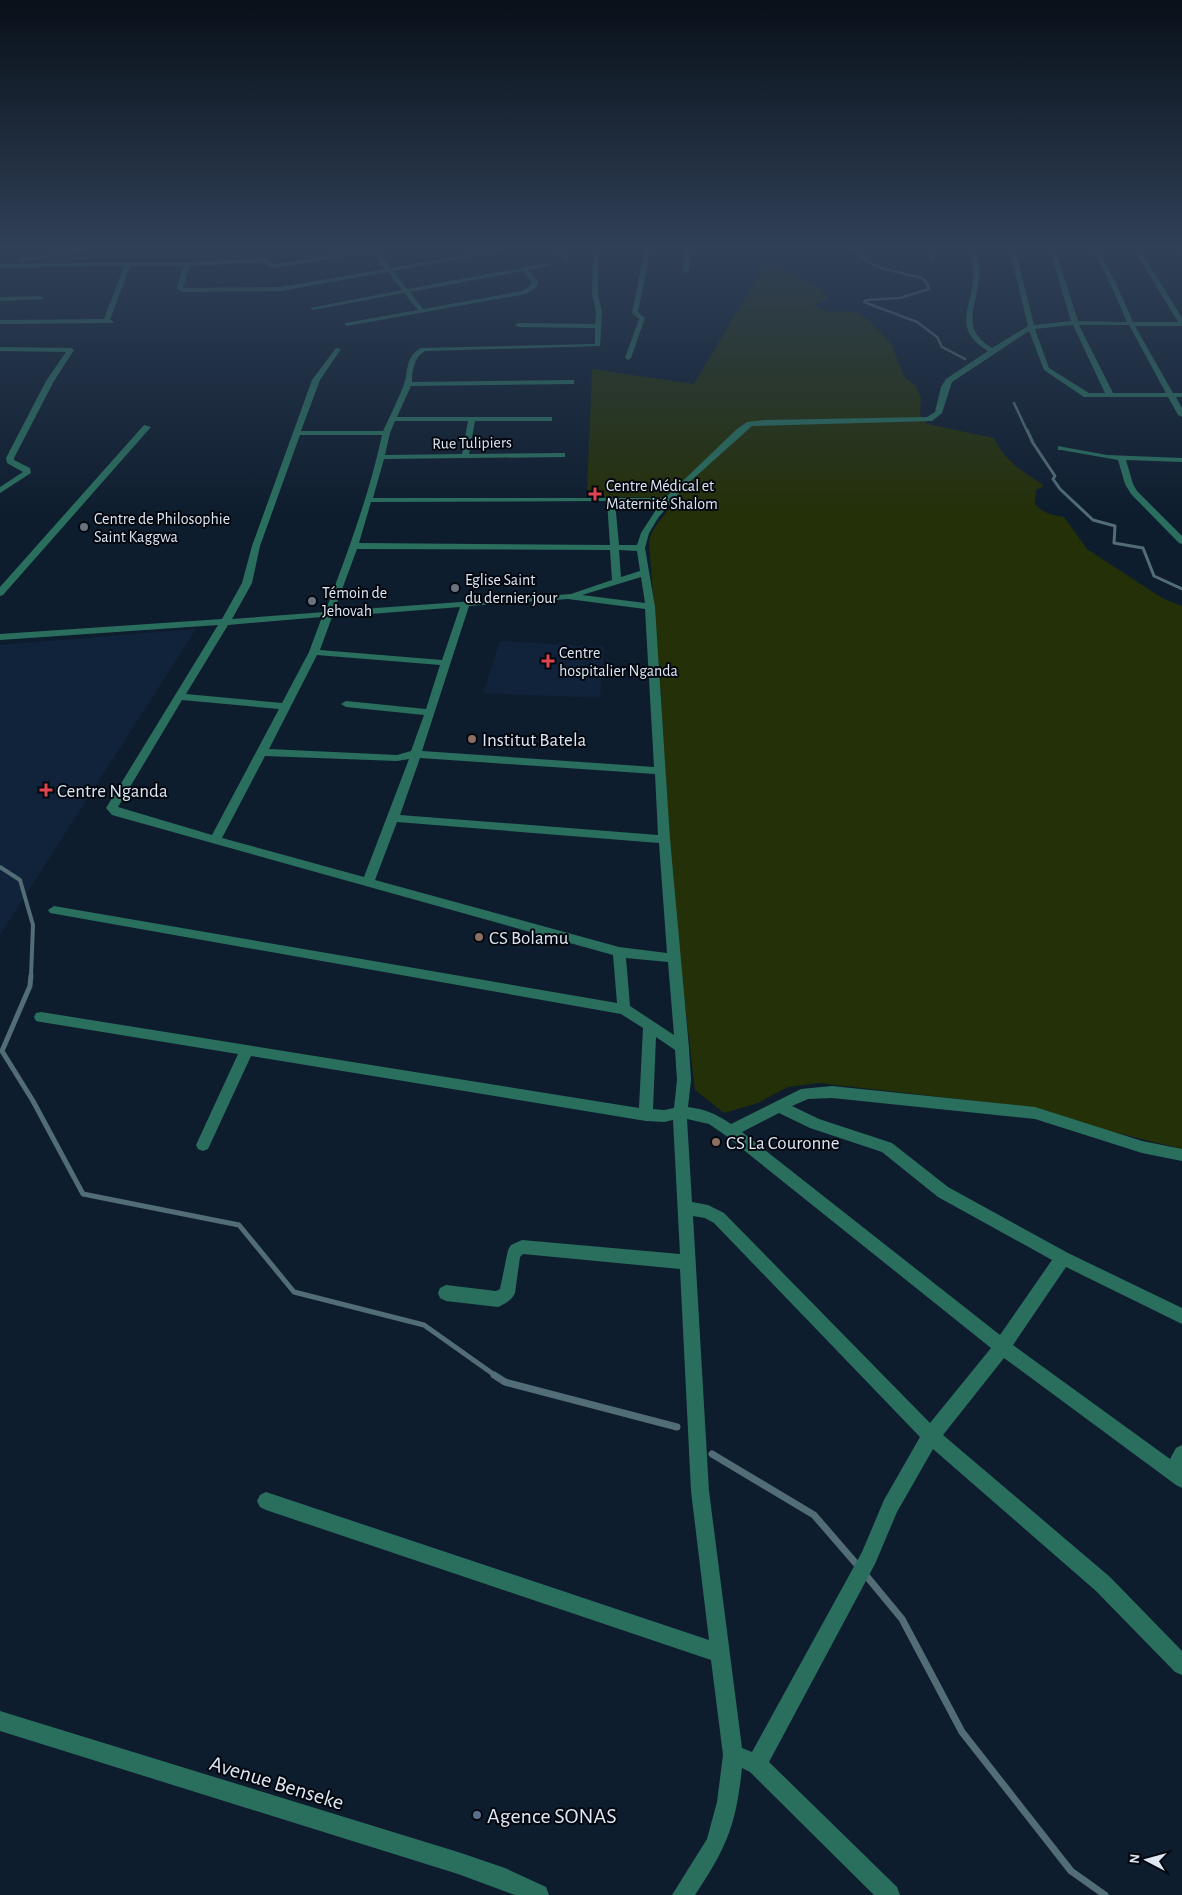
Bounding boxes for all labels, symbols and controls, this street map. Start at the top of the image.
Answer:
street label: Rue Tulipiers [432,434,512,452]
place label: Centre Médical et Maternité Shalom [606,478,718,512]
marker: Centre Médical et Maternité Shalom [588,487,602,501]
place label: Centre de Philosophie Saint Kaggwa [94,511,230,545]
marker: Centre de Philosophie Saint Kaggwa [78,521,90,533]
place label: Eglise Saint du dernier jour [465,572,558,607]
marker: Eglise Saint du dernier jour [449,582,461,594]
place label: Témoin de Jehovah [322,585,387,619]
marker: Témoin de Jehovah [306,595,318,607]
place label: Centre hospitalier Nganda [559,645,678,679]
marker: Centre hospitalier Nganda [541,654,555,668]
place label: Institut Batela [482,731,587,750]
marker: Institut Batela [466,733,478,745]
place label: Centre Nganda [57,782,168,801]
marker: Centre Nganda [39,783,53,797]
place label: CS Bolamu [489,929,569,948]
marker: CS Bolamu [473,931,485,943]
place label: CS La Couronne [726,1134,840,1153]
marker: CS La Couronne [710,1136,722,1148]
street label: Avenue Benseke [207,1752,346,1814]
place label: Agence SONAS [487,1805,617,1827]
marker: Agence SONAS [471,1809,483,1821]
north arrow [1122,1835,1172,1885]
text: N [1128,1853,1143,1864]

